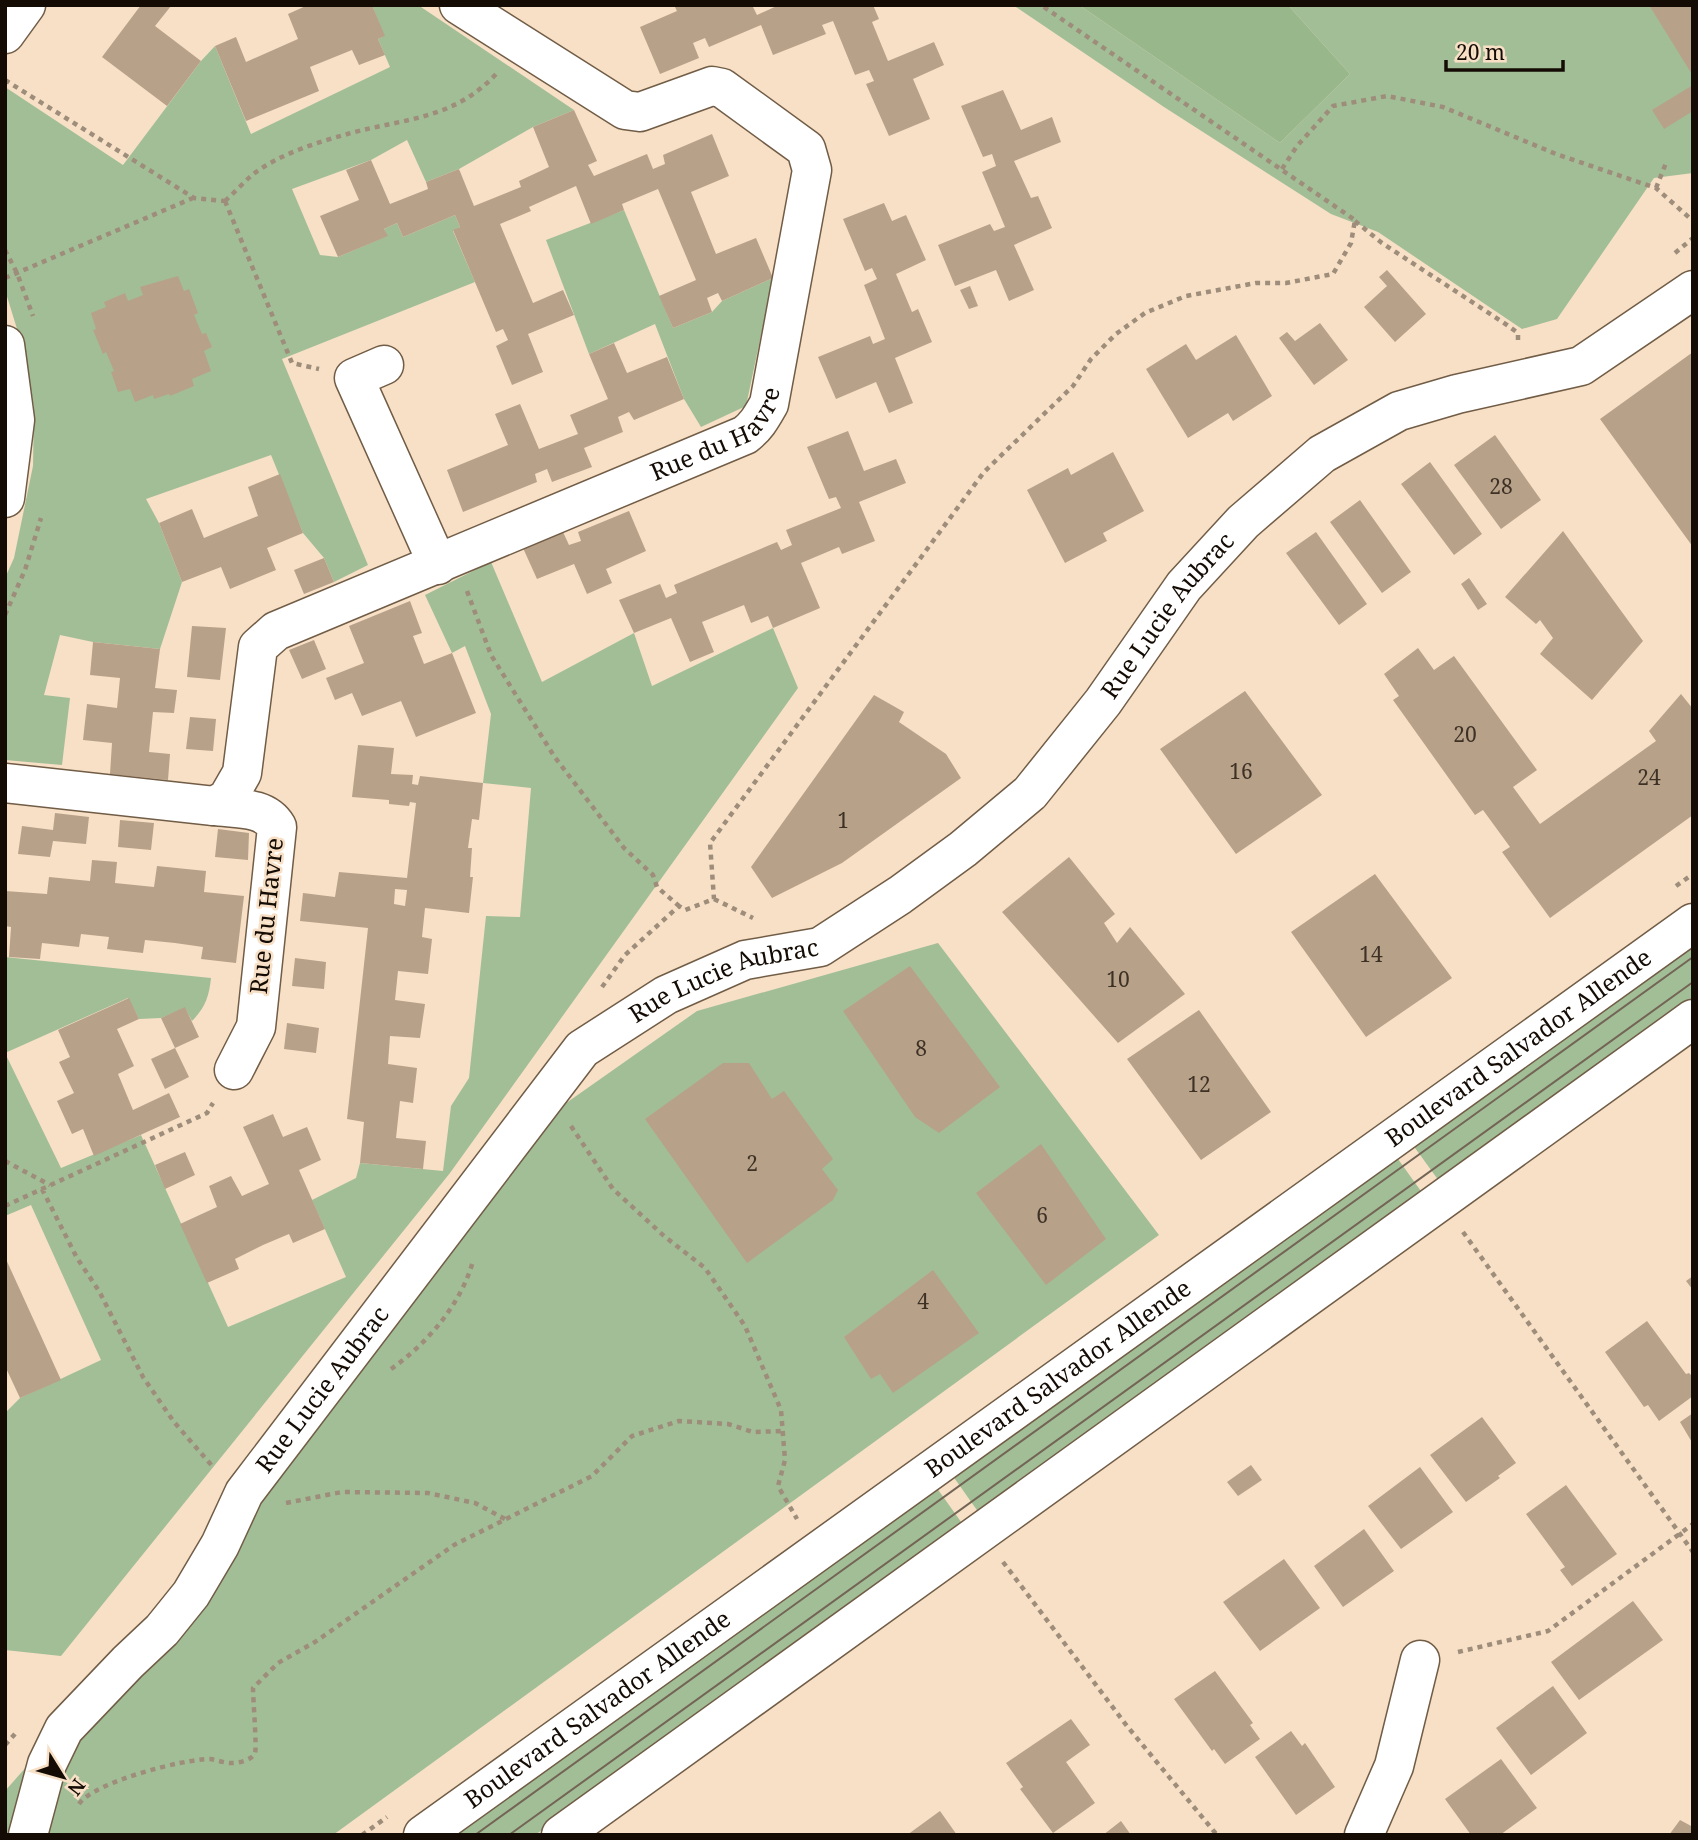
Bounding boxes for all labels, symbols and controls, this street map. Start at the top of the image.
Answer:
scale bar [1446,28,1563,72]
text: 20 m [1456,38,1505,66]
street label: Rue du Havre [645,384,787,488]
house number: 28 [1489,472,1513,500]
street label: Rue Lucie Aubrac [1092,524,1241,705]
house number: 20 [1453,720,1477,748]
house number: 16 [1229,757,1253,785]
house number: 24 [1637,763,1661,791]
house number: 1 [837,806,849,834]
street label: Rue du Havre [241,836,290,996]
street label: Rue Lucie Aubrac [622,930,821,1030]
house number: 14 [1359,940,1383,968]
street label: Boulevard Salvador Allende [1378,940,1658,1154]
house number: 10 [1106,965,1130,993]
house number: 8 [915,1034,927,1062]
house number: 12 [1187,1070,1211,1098]
house number: 2 [746,1149,758,1177]
house number: 6 [1036,1201,1048,1229]
street label: Boulevard Salvador Allende [918,1271,1197,1484]
house number: 4 [917,1287,929,1315]
street label: Rue Lucie Aubrac [247,1299,396,1479]
street label: Boulevard Salvador Allende [457,1602,736,1815]
north arrow [28,1742,98,1812]
text: N [62,1773,91,1801]

